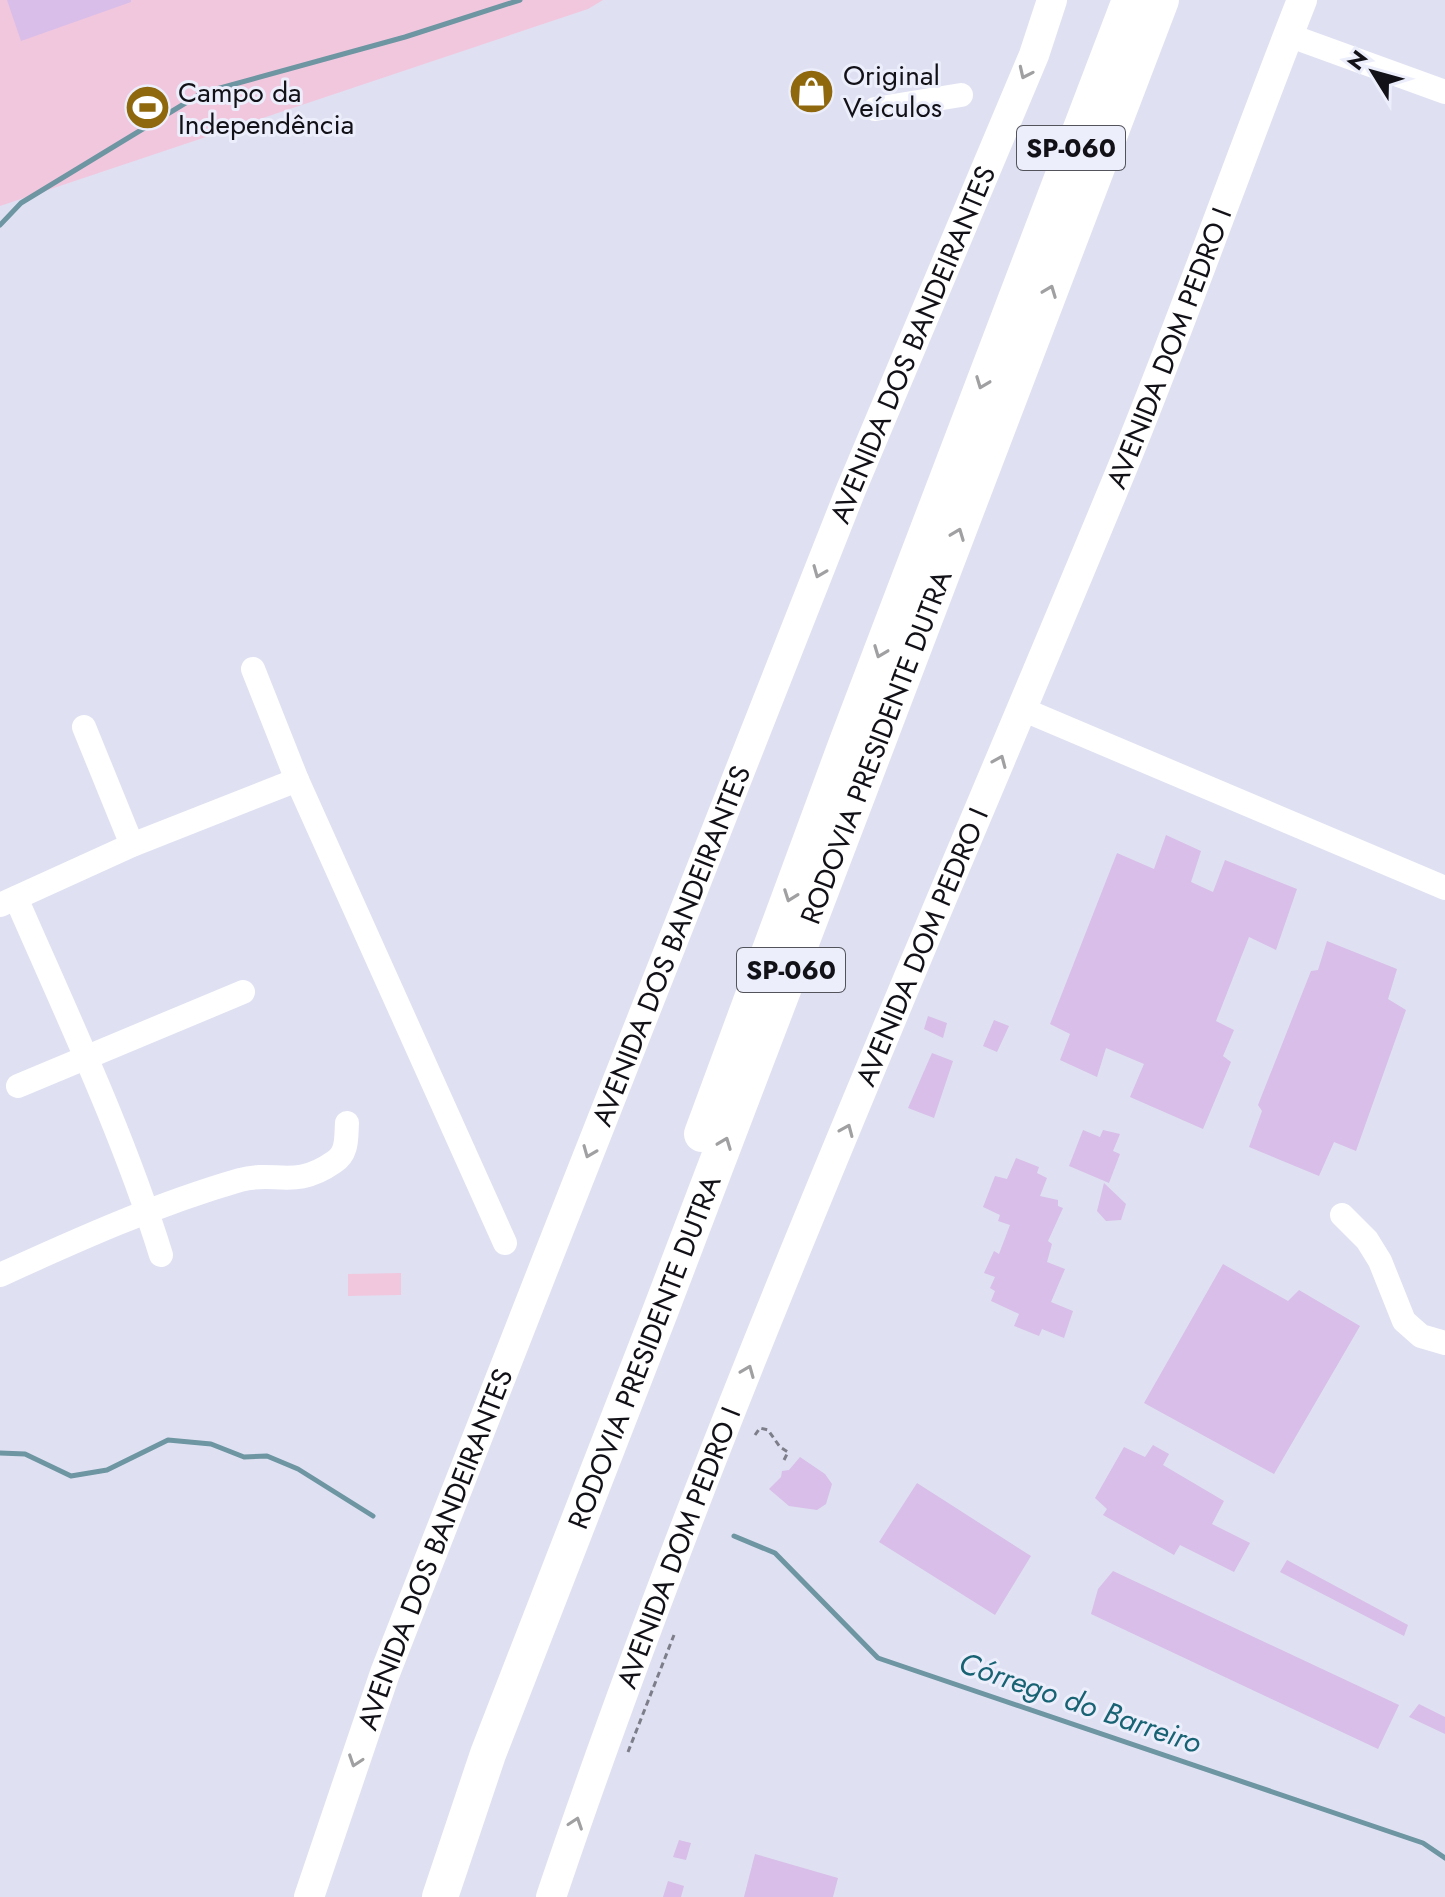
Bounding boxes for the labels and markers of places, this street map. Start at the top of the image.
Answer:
place label: Original Veículos [843,55,942,128]
shop icon: Original Veículos [788,67,836,115]
place label: Campo da Independência [178,72,354,145]
sports icon: Campo da Independência [123,84,171,132]

